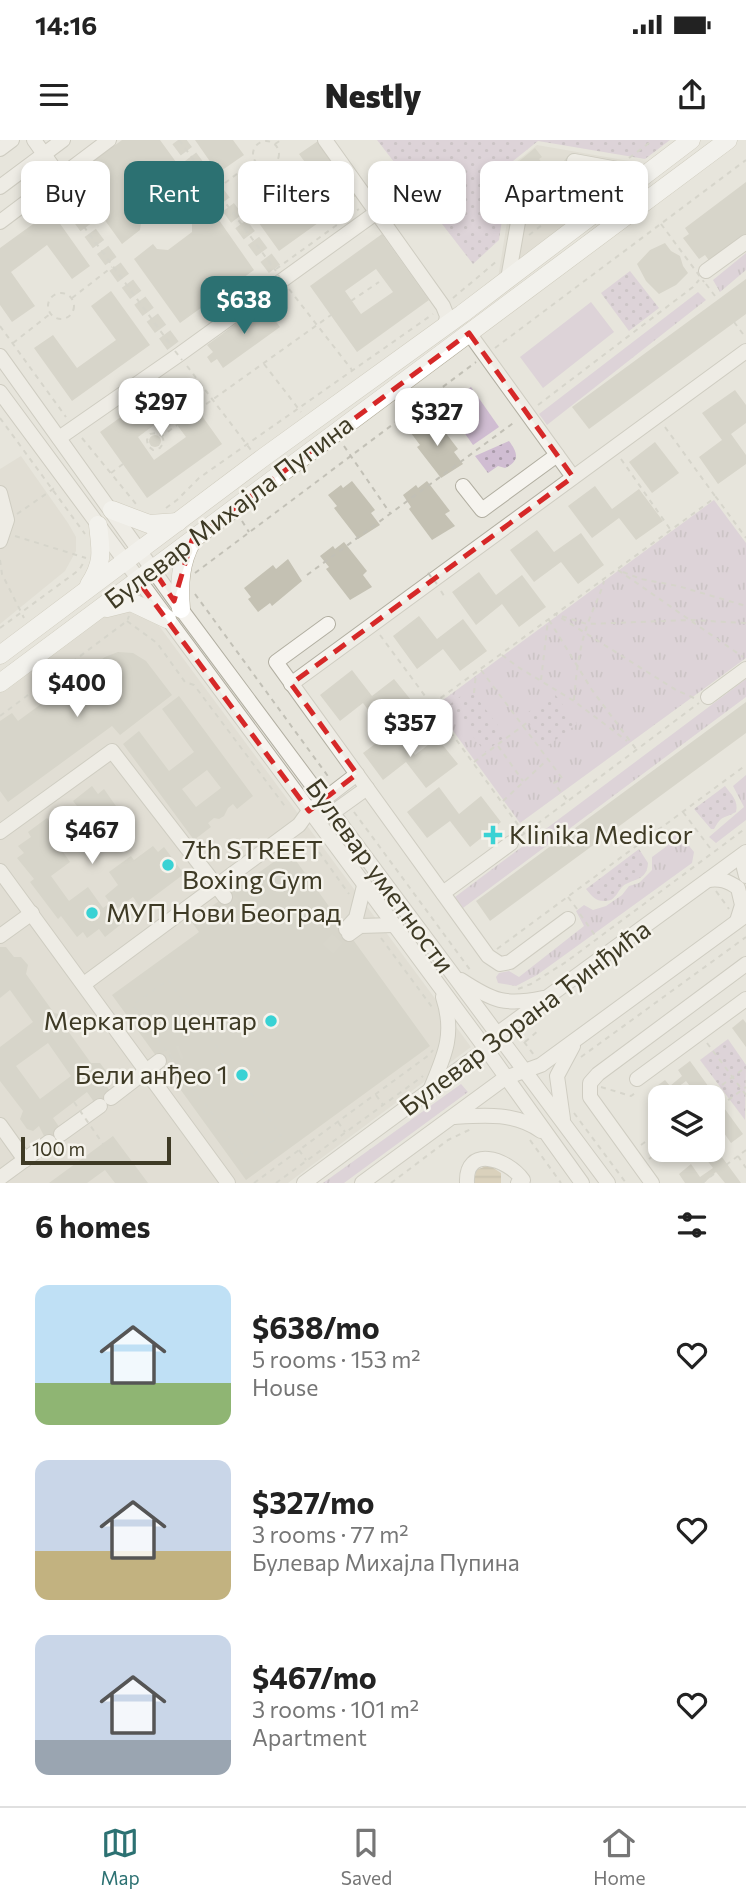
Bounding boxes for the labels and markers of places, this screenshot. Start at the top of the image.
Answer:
pin: $638 [203,276,285,336]
pin: $297 [120,378,202,438]
pin: $327 [396,388,478,448]
pin: $400 [36,660,118,719]
pin: $357 [369,700,451,759]
pin: $467 [51,806,133,866]
place label: Klinika Medicor [509,818,693,849]
marker: Klinika Medicor [483,825,503,845]
place label: 7th STREET Boxing Gym [182,833,323,894]
marker: 7th STREET Boxing Gym [160,857,176,873]
place label: МУП Нови Београд [106,896,341,927]
marker: МУП Нови Београд [84,905,100,921]
place label: Меркатор центар [44,1004,257,1035]
marker: Меркатор центар [263,1013,279,1029]
place label: Бели анђео 1 [75,1058,228,1089]
marker: Бели анђео 1 [234,1067,250,1083]

